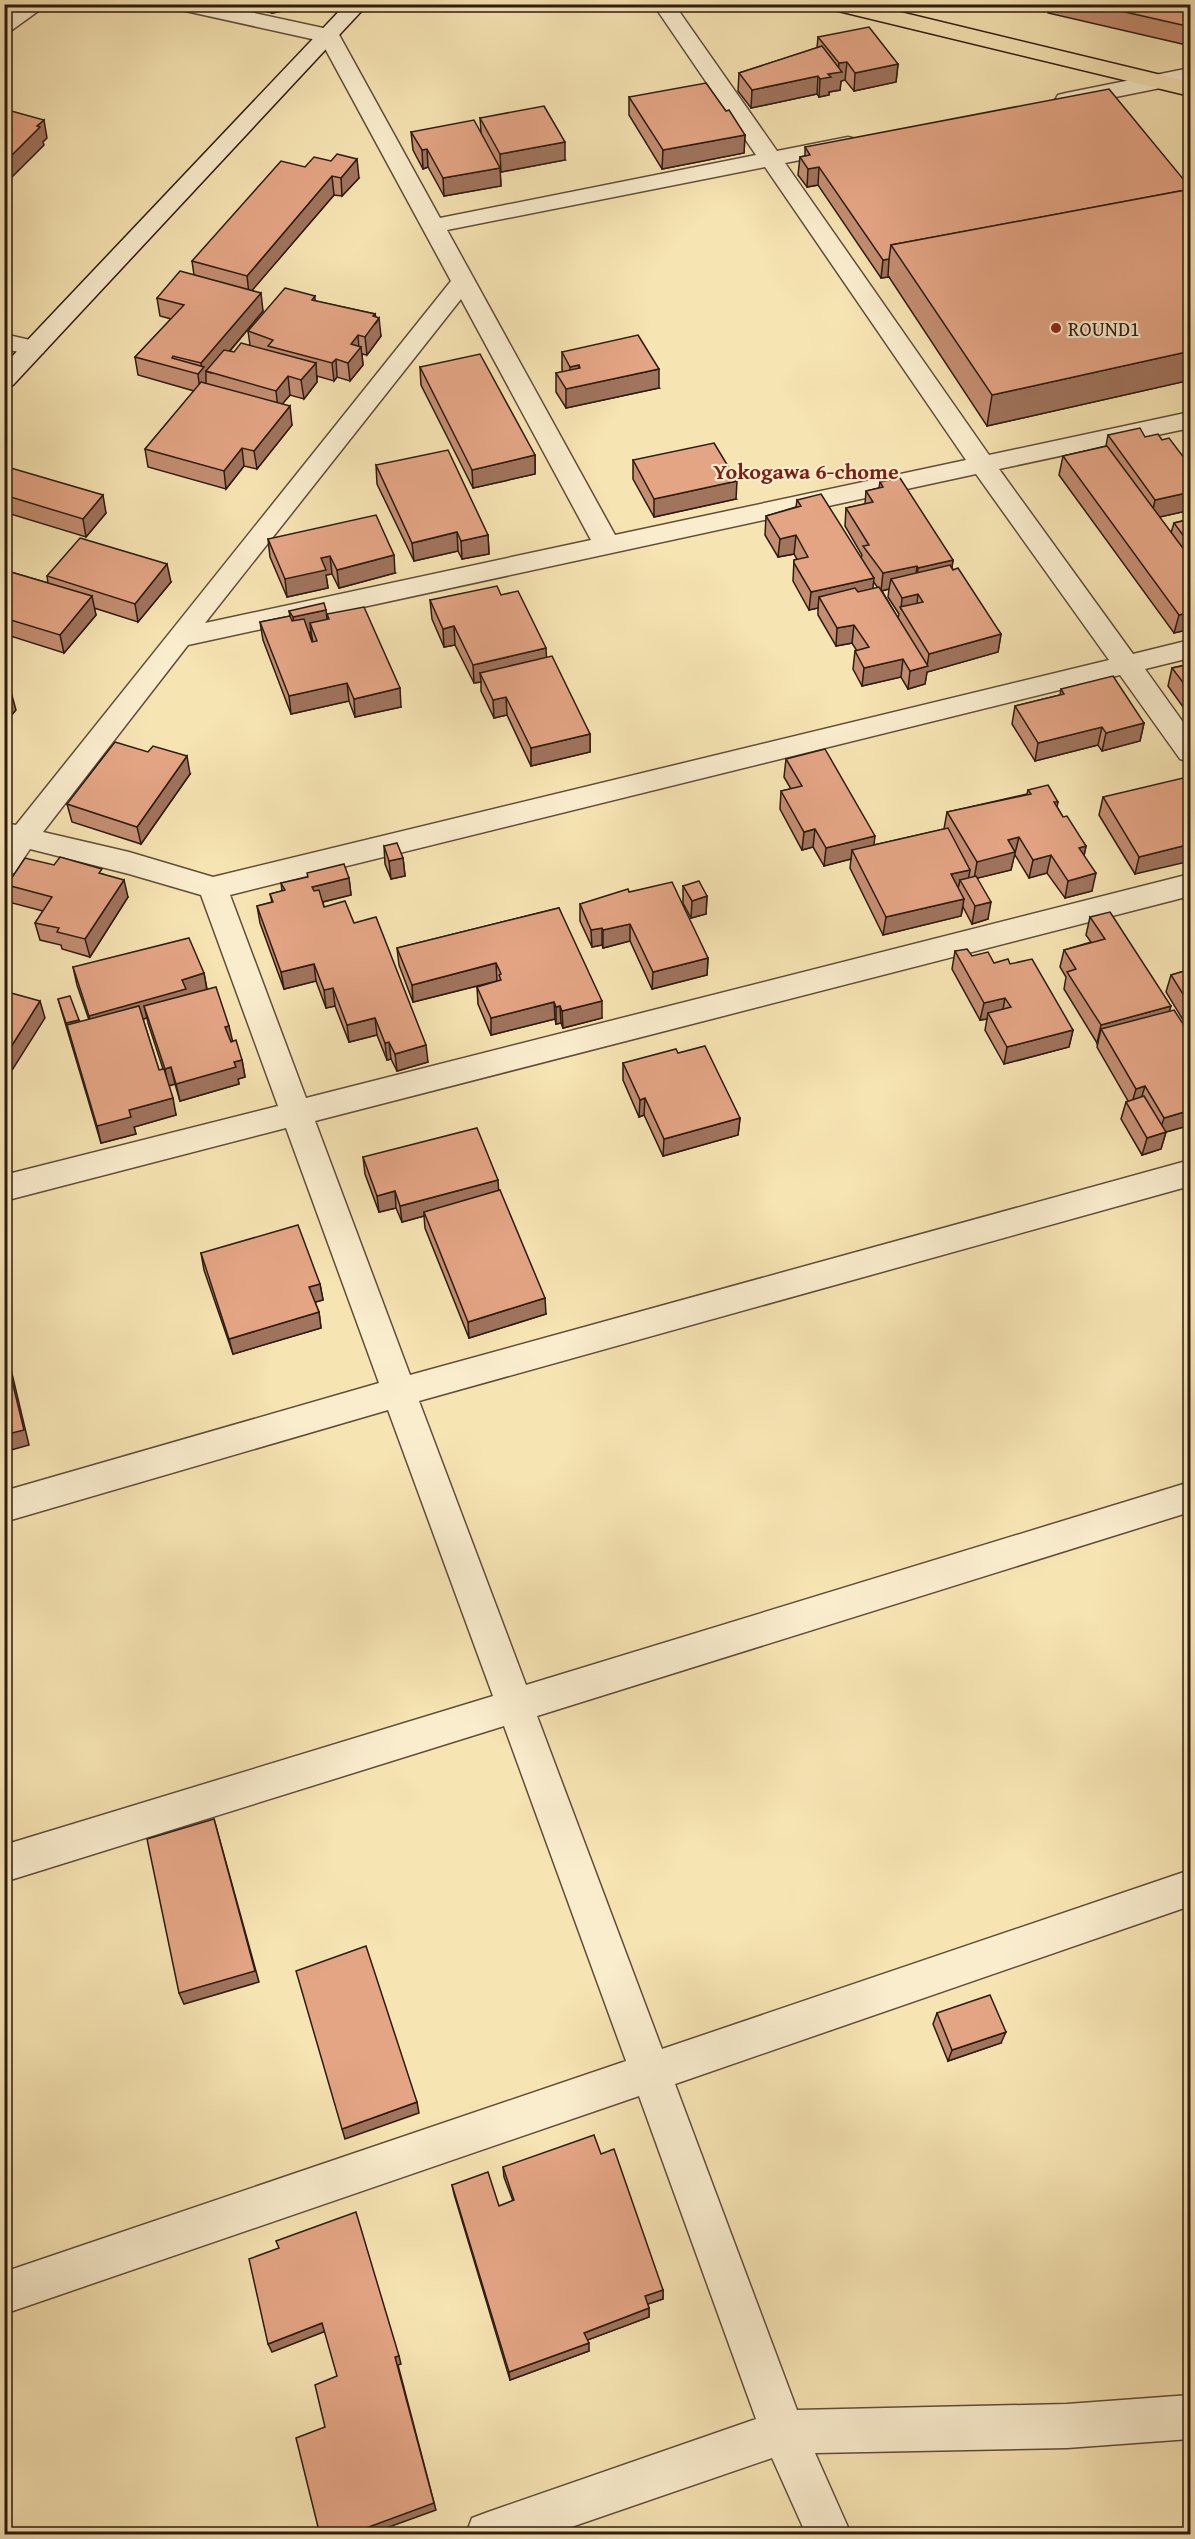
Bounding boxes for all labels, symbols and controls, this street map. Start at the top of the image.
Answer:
place label: ROUND1 [1068,314,1140,343]
marker: ROUND1 [1049,321,1063,335]
district label: Yokogawa 6-chome [713,455,899,487]

